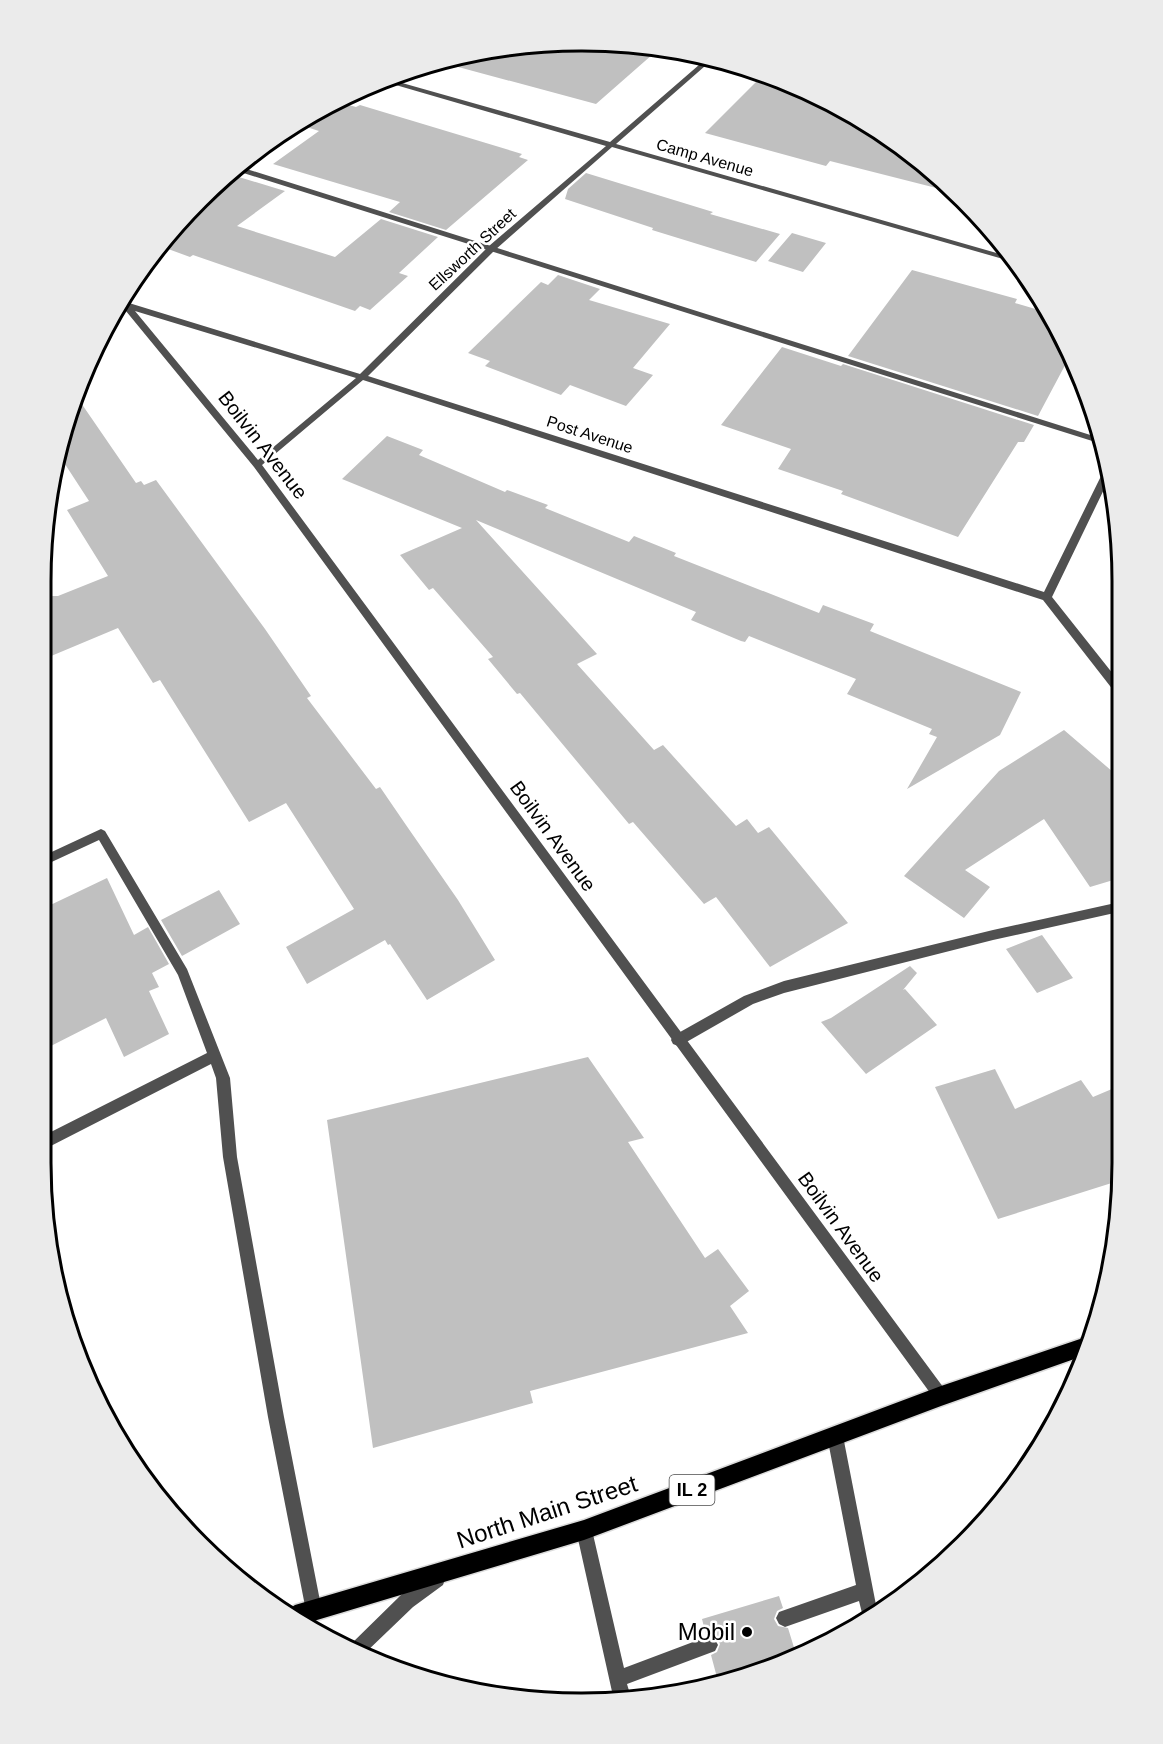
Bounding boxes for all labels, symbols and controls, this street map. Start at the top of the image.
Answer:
street label: Camp Avenue [654,135,755,179]
street label: Ellsworth Street [426,205,520,294]
street label: Boilvin Avenue [214,387,312,503]
street label: Post Avenue [545,413,635,456]
street label: Boilvin Avenue [506,777,600,895]
street label: Boilvin Avenue [794,1168,888,1286]
street label: North Main Street [453,1470,641,1553]
road number: IL 2 [670,1475,714,1505]
place label: Mobil [678,1618,735,1645]
marker: Mobil [740,1625,754,1639]

